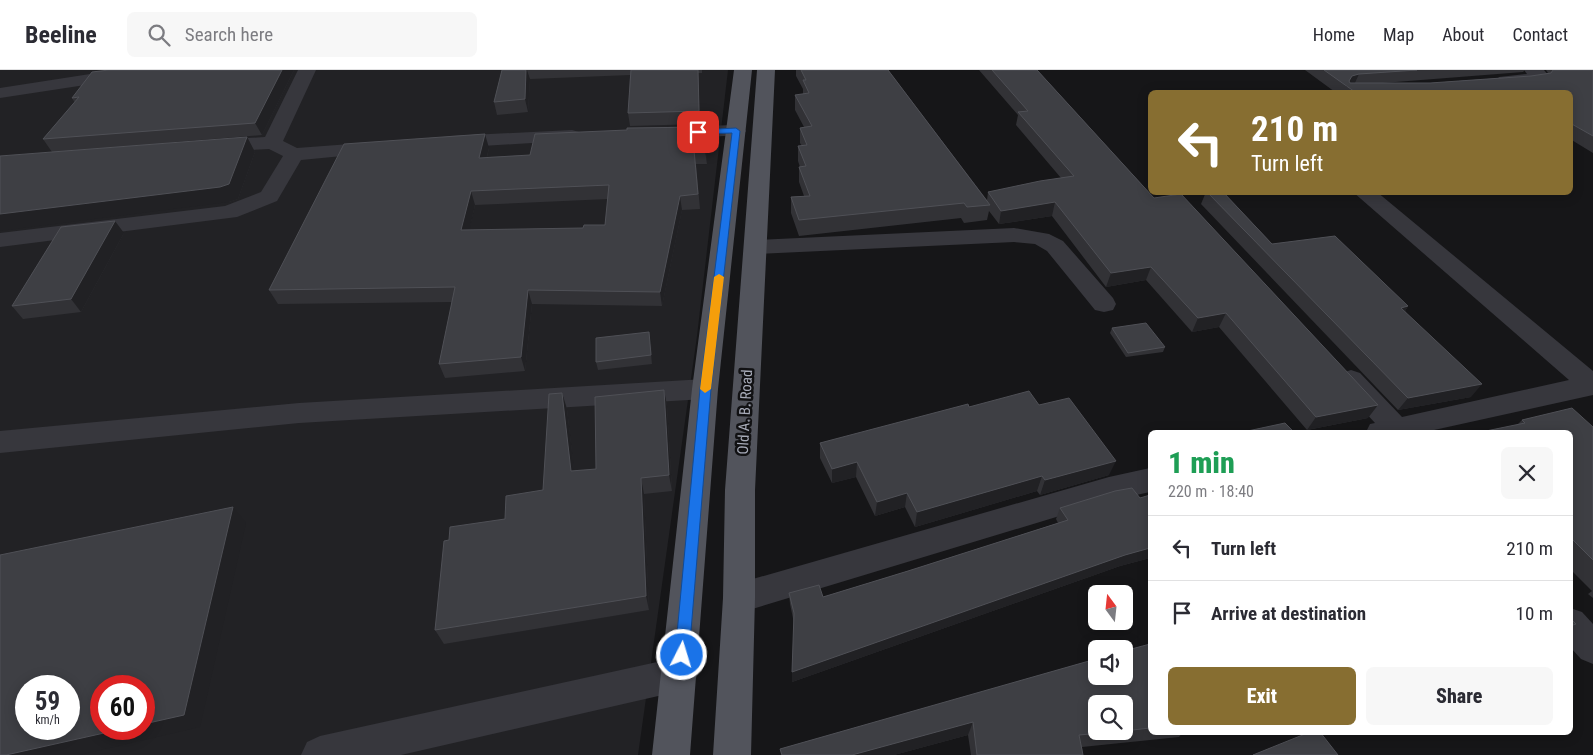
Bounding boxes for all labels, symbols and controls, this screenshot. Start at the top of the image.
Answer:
search box [127,12,477,57]
text: Beeline [25,21,97,49]
icon: search [145,21,173,49]
text: Search here [185,23,273,46]
text: Home [1313,24,1355,45]
text: Map [1383,24,1414,45]
text: About [1442,24,1484,45]
text: Contact [1512,24,1568,45]
text: 210 m [1251,109,1338,150]
icon: left [1168,110,1233,175]
pin [677,111,719,153]
icon: arrive [684,118,712,146]
text: Turn left [1251,151,1323,176]
street label: Old A. B. Road [734,369,756,455]
text: 1 min [1168,445,1235,480]
button: close [1501,447,1553,499]
text: 220 m · 18:40 [1168,482,1254,501]
icon: left [1168,534,1196,562]
text: Turn left [1211,537,1276,560]
text: 210 m [1506,537,1553,560]
north arrow [1088,585,1132,630]
map controls [1088,585,1133,740]
icon: arrive [1168,599,1196,627]
text: Arrive at destination [1211,602,1366,625]
text: 10 m [1516,602,1553,625]
position arrow [655,628,707,680]
button: sound [1088,640,1133,685]
button: Exit [1168,667,1356,725]
button: Share [1366,667,1553,725]
speed limit sign: 60 [90,675,155,740]
text: 59 [35,687,60,716]
button: search [1088,695,1133,740]
text: km/h [35,713,60,727]

